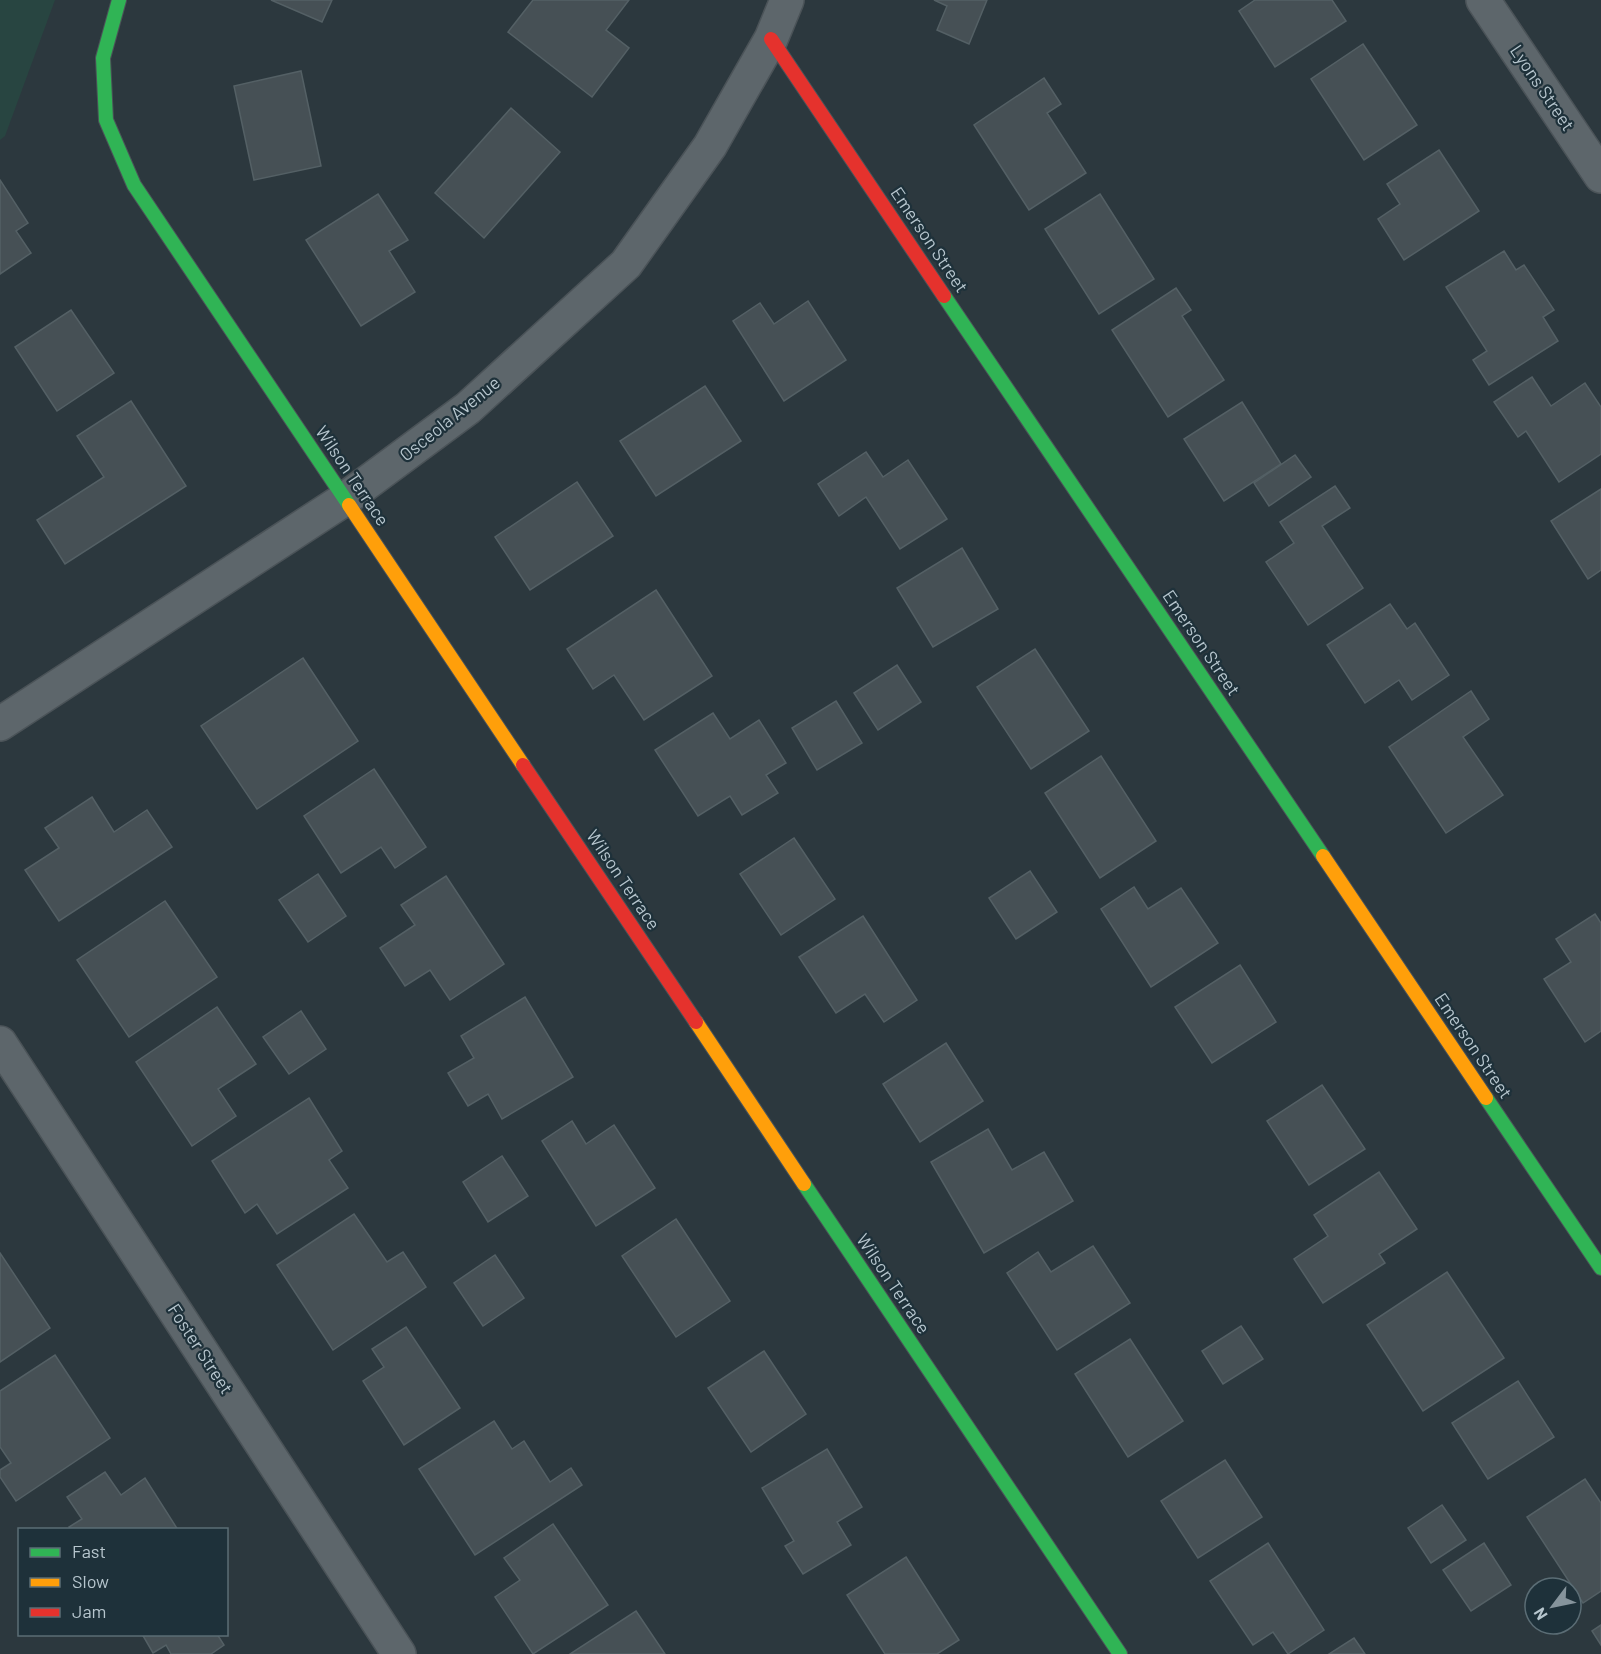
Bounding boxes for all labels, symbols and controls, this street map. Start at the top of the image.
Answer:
street label: Lyons Street [1506,40,1580,135]
street label: Emerson Street [886,182,973,296]
street label: Osceola Avenue [395,371,504,465]
street label: Wilson Terrace [311,421,394,530]
street label: Emerson Street [1158,585,1245,699]
street label: Wilson Terrace [582,825,665,934]
street label: Emerson Street [1430,988,1517,1102]
street label: Wilson Terrace [852,1229,935,1338]
street label: Foster Street [164,1299,238,1398]
legend [18,1528,228,1636]
text: Fast [72,1540,106,1562]
text: Slow [72,1570,109,1592]
north arrow [1523,1576,1583,1636]
text: Jam [72,1600,106,1622]
text: N [1529,1605,1551,1624]

